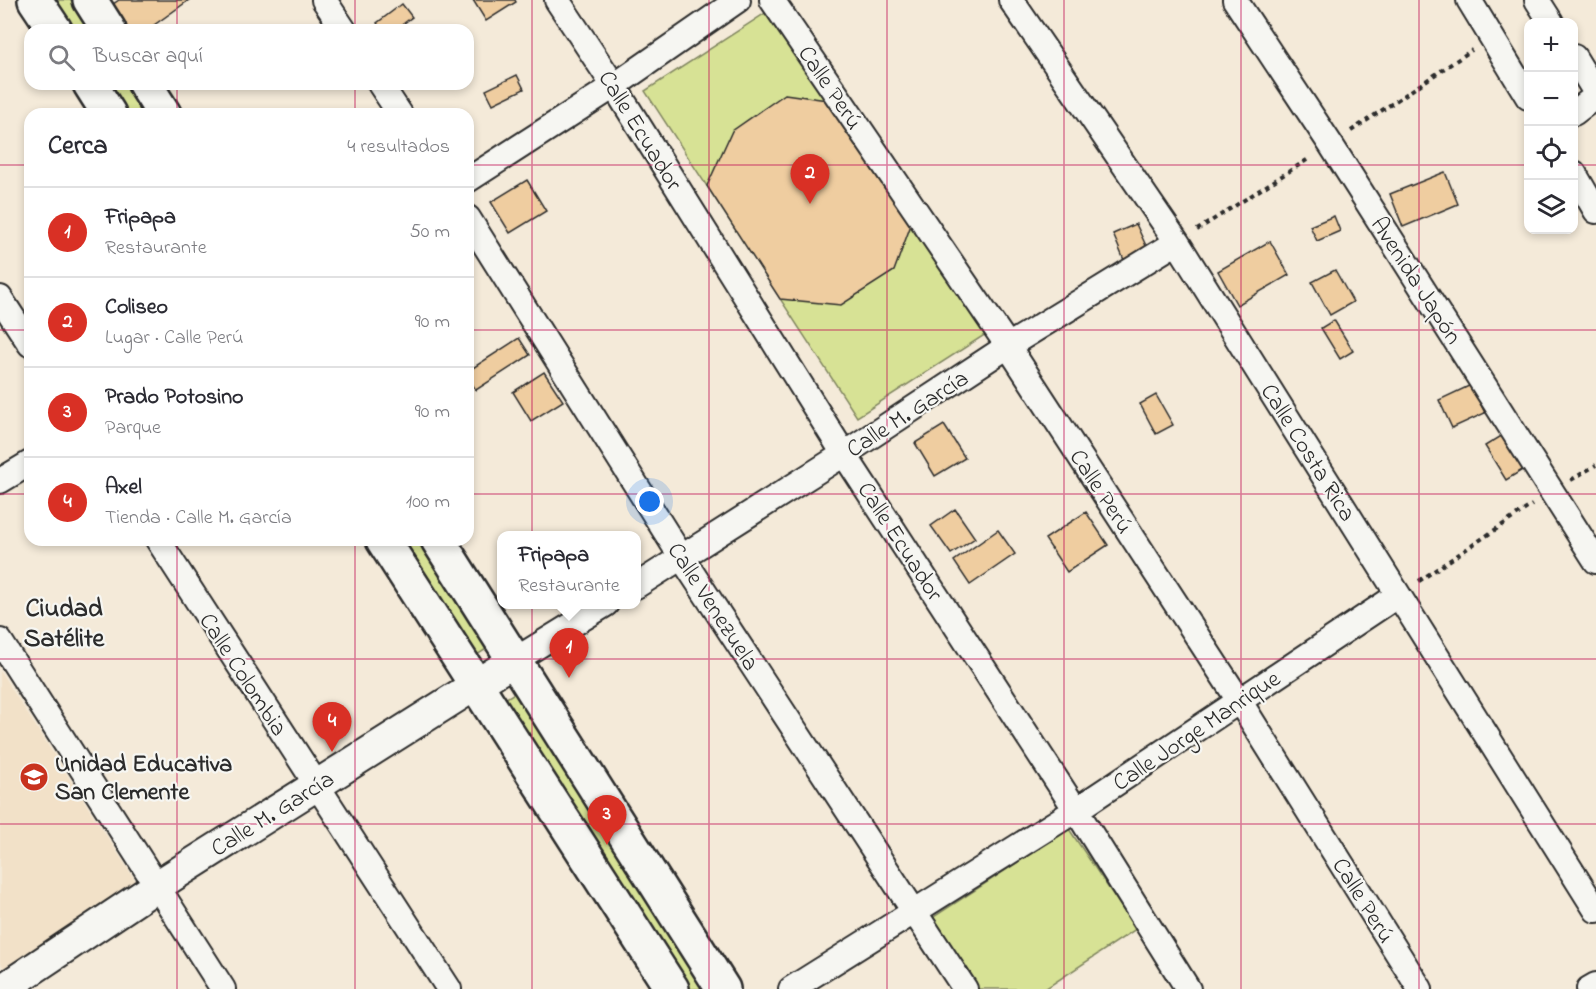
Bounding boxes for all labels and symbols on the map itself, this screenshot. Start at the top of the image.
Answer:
street label: Calle Perú [788,39,870,138]
street label: Calle Ecuador [588,64,690,199]
pin: 2 [790,154,830,204]
street label: Avenida Japón [1360,211,1469,352]
street label: Calle M. García [840,362,977,468]
street label: Calle Costa Rica [1250,377,1363,529]
street label: Calle Perú [1059,443,1141,542]
street label: Calle Ecuador [847,476,951,609]
your location [635,487,664,516]
street label: Calle Venezuela [657,536,767,679]
district label: Ciudad Satélite [24,591,106,659]
street label: Calle Colombia [189,607,295,744]
pin: 1 [550,628,588,678]
street label: Calle Jorge Manrique [1107,663,1288,801]
pin: 4 [312,702,352,752]
place label: Unidad Educativa San Clemente [55,748,232,811]
school or university icon: Unidad Educativa San Clemente [18,761,50,793]
street label: Calle M. García [205,763,342,867]
pin: 3 [588,796,626,845]
street label: Calle Perú [1322,852,1402,951]

